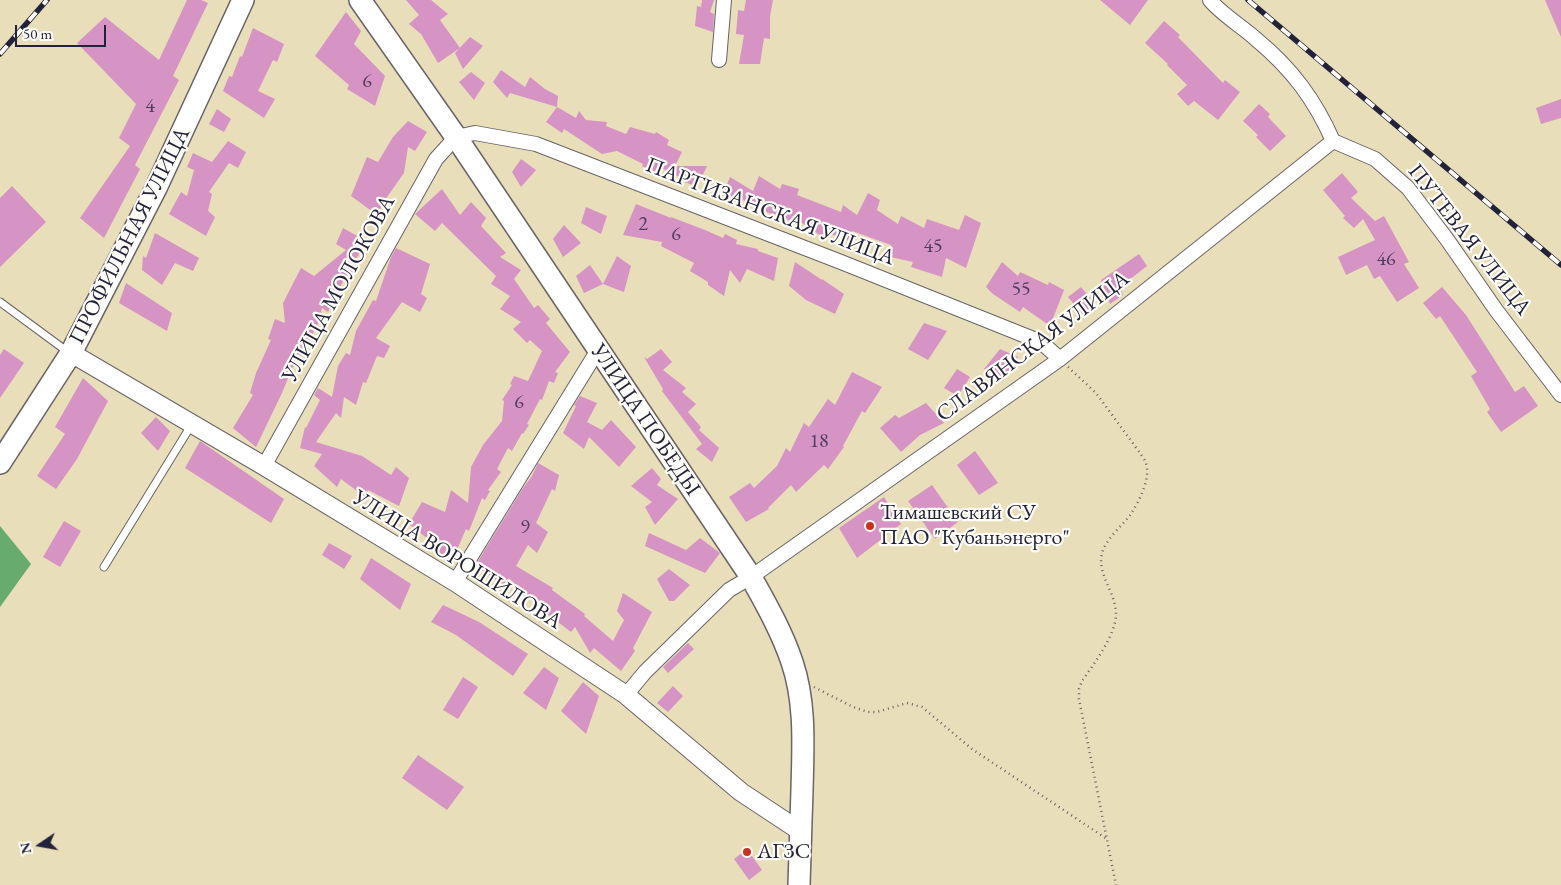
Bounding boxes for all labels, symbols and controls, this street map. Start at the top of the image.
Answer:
scale bar [18,15,109,47]
text: 50 m [23,24,52,43]
house number: 6 [362,70,372,94]
house number: 4 [145,95,155,119]
street label: ПРОФИЛЬНАЯ УЛИЦА [64,123,196,349]
street label: ПАРТИЗАНСКАЯ УЛИЦА [642,152,898,272]
street label: ПУТЕВАЯ УЛИЦА [1402,159,1536,321]
street label: УЛИЦА МОЛОКОВА [277,191,401,387]
house number: 2 [638,213,648,237]
house number: 6 [671,223,681,247]
house number: 45 [923,235,943,259]
house number: 46 [1376,248,1396,272]
street label: СЛАВЯНСКАЯ УЛИЦА [931,266,1135,428]
house number: 55 [1011,278,1031,302]
street label: УЛИЦА ПОБЕДЫ [584,339,706,501]
house number: 6 [514,391,524,415]
house number: 18 [809,430,829,454]
street label: УЛИЦА ВОРОШИЛОВА [347,485,567,635]
place label: Тимашевский СУ ПАО "Кубаньэнерго" [880,500,1070,552]
house number: 9 [520,516,530,540]
marker: Тимашевский СУ ПАО "Кубаньэнерго" [864,520,876,532]
north arrow [15,820,65,870]
place label: АГЗС [757,839,810,865]
text: N [15,841,35,856]
marker: АГЗС [741,846,753,858]

